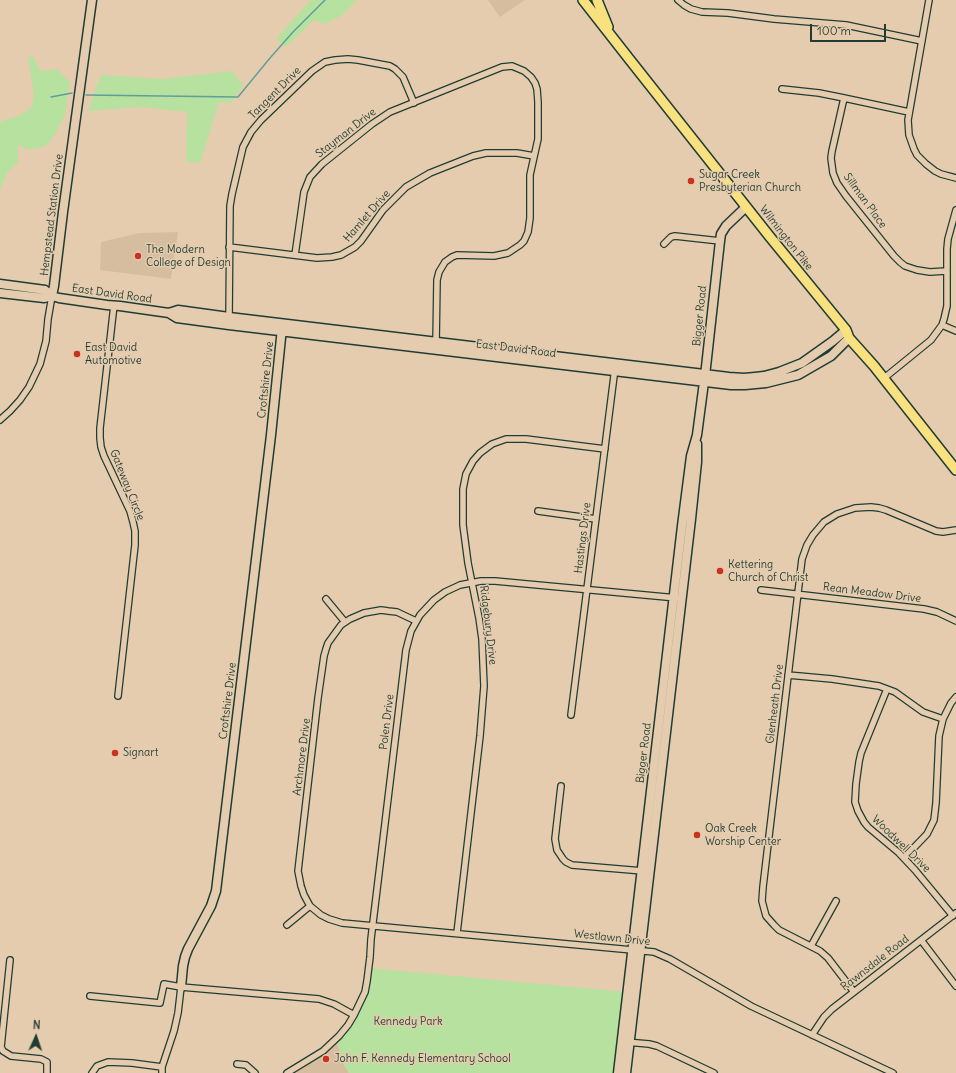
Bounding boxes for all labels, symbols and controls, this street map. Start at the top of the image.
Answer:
scale bar [812,16,888,42]
text: 100 m [817,23,851,38]
street label: Tangent Drive [246,64,304,122]
street label: Stayman Drive [313,105,379,161]
street label: Hempstead Station Drive [38,153,66,277]
place label: Sugar Creek Presbyterian Church [699,168,801,194]
street label: Sillman Place [841,171,889,231]
marker: Sugar Creek Presbyterian Church [686,176,696,186]
street label: Hamlet Drive [341,187,393,245]
street label: Wilmington Pike [756,203,816,273]
place label: The Modern College of Design [146,243,231,269]
marker: The Modern College of Design [133,251,143,261]
street label: East David Road [71,282,153,306]
street label: Bigger Road [690,285,710,347]
street label: East David Road [475,338,557,360]
place label: East David Automotive [85,341,142,367]
street label: Croftshire Drive [255,341,277,419]
marker: East David Automotive [72,349,82,359]
street label: Gateway Circle [107,447,147,523]
street label: Hastings Drive [572,502,594,574]
place label: Kettering Church of Christ [728,558,808,584]
marker: Kettering Church of Christ [715,566,725,576]
street label: Rean Meadow Drive [822,580,922,606]
street label: Ridgebury Drive [477,585,499,665]
street label: Croftshire Drive [217,662,239,740]
street label: Glenheath Drive [764,664,786,744]
street label: Polen Drive [377,693,397,751]
street label: Archmore Drive [291,718,313,796]
street label: Bigger Road [634,722,654,784]
place label: Signart [123,746,159,760]
marker: Signart [110,748,120,758]
street label: Woodwell Drive [869,813,933,875]
place label: Oak Creek Worship Center [705,822,781,848]
marker: Oak Creek Worship Center [692,830,702,840]
street label: Westlawn Drive [573,927,651,949]
street label: Rawnsdale Road [838,932,912,994]
park label: Kennedy Park [373,1015,443,1029]
north arrow [16,1017,56,1057]
text: N [32,1018,41,1032]
place label: John F. Kennedy Elementary School [334,1052,511,1066]
marker: John F. Kennedy Elementary School [321,1054,331,1064]

